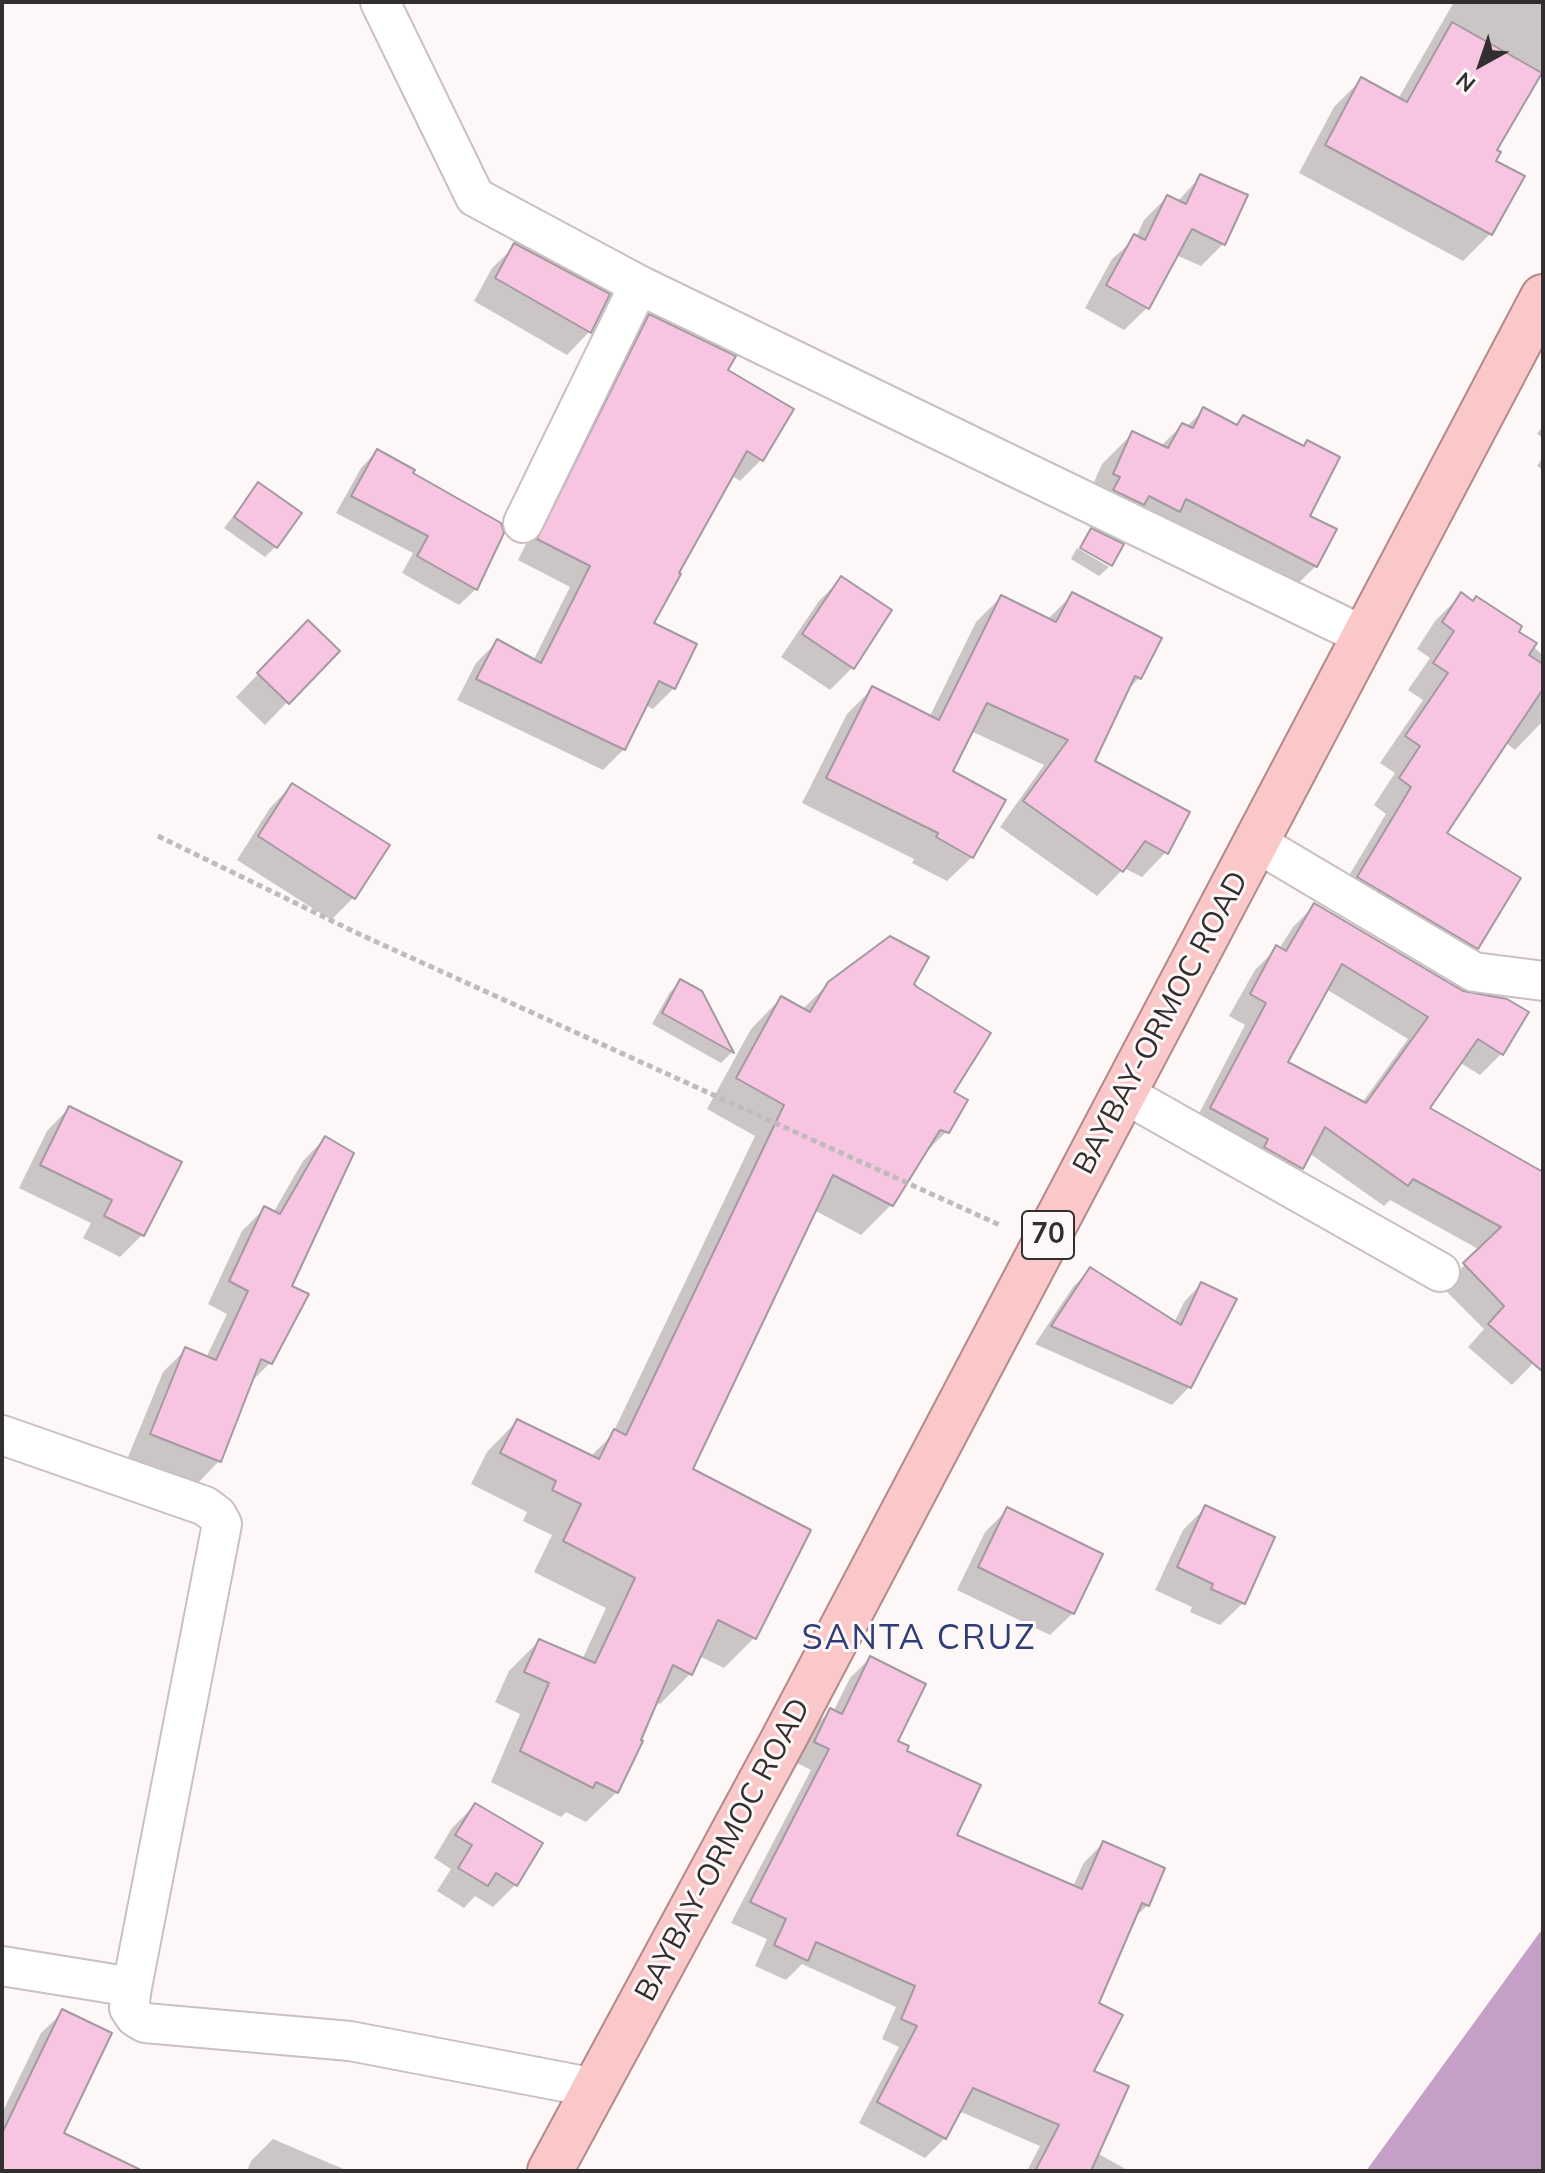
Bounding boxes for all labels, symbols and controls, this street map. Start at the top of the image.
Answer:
north arrow [1441,24,1521,104]
text: N [1450,66,1481,98]
street label: BAYBAY-ORMOC ROAD [1066,865,1256,1181]
road number: 70 [1022,1211,1074,1259]
district label: SANTA CRUZ [801,1619,1037,1659]
street label: BAYBAY-ORMOC ROAD [628,1692,818,2008]

